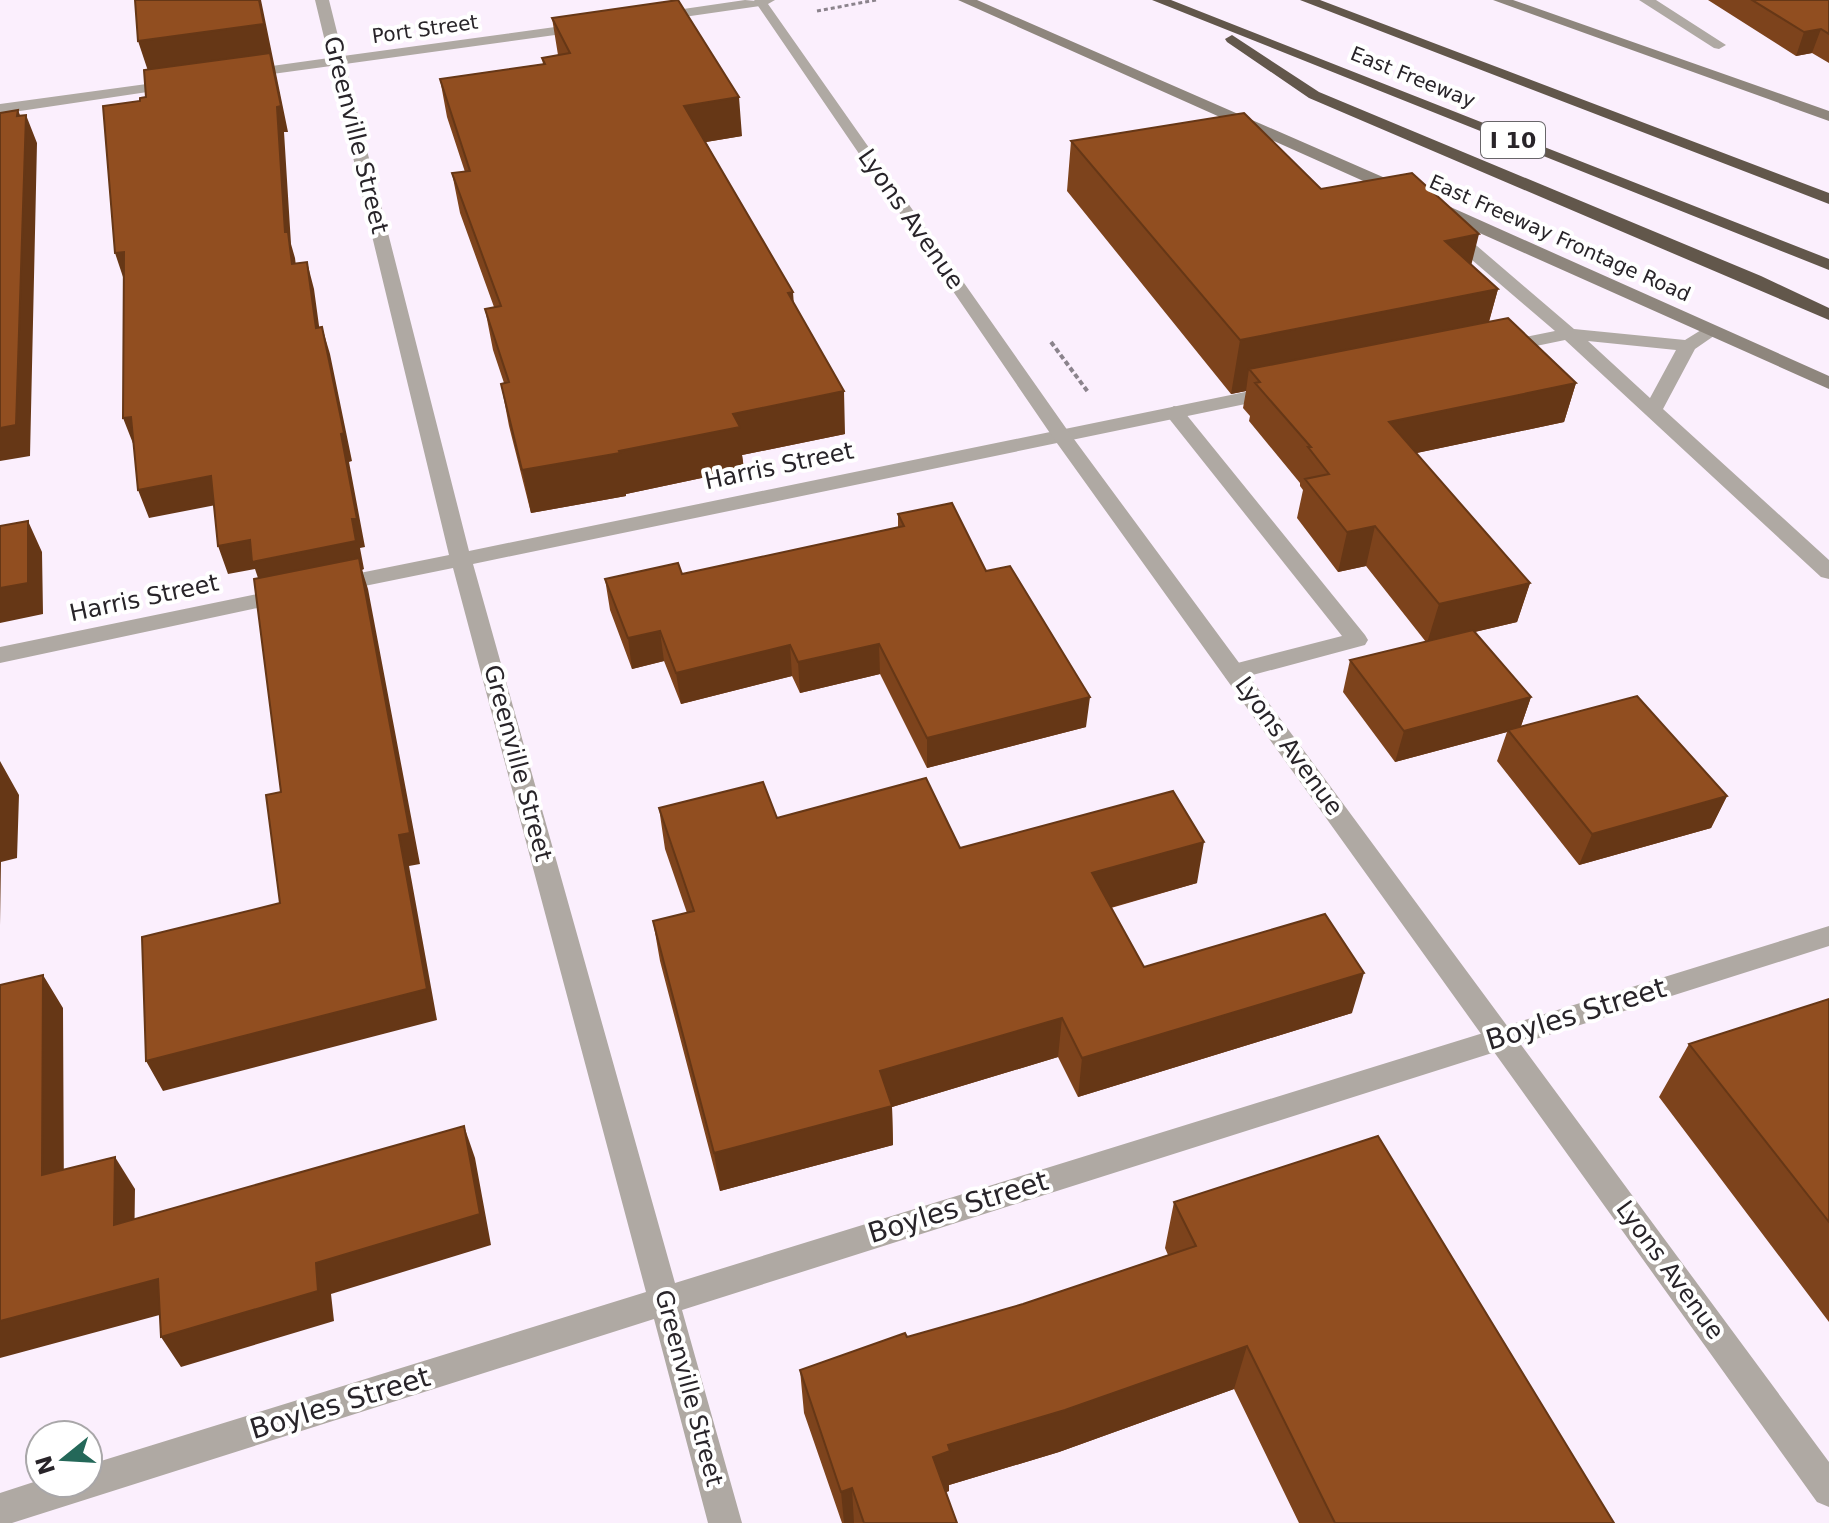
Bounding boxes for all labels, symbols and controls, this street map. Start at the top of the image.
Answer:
street label: Port Street [370,10,480,48]
street label: Greenville Street [318,34,394,236]
street label: East Freeway [1347,41,1479,113]
road number: I 10 [1481,122,1545,158]
street label: Lyons Avenue [852,144,970,294]
street label: East Freeway Frontage Road [1426,169,1694,307]
street label: Harris Street [702,437,856,495]
street label: Harris Street [67,569,221,627]
street label: Greenville Street [478,662,558,864]
street label: Lyons Avenue [1229,671,1349,821]
street label: Boyles Street [1482,971,1670,1057]
street label: Boyles Street [864,1164,1052,1250]
street label: Lyons Avenue [1610,1195,1730,1345]
street label: Greenville Street [649,1287,729,1489]
street label: Boyles Street [246,1360,434,1446]
north arrow [24,1419,104,1499]
text: N [31,1452,60,1478]

